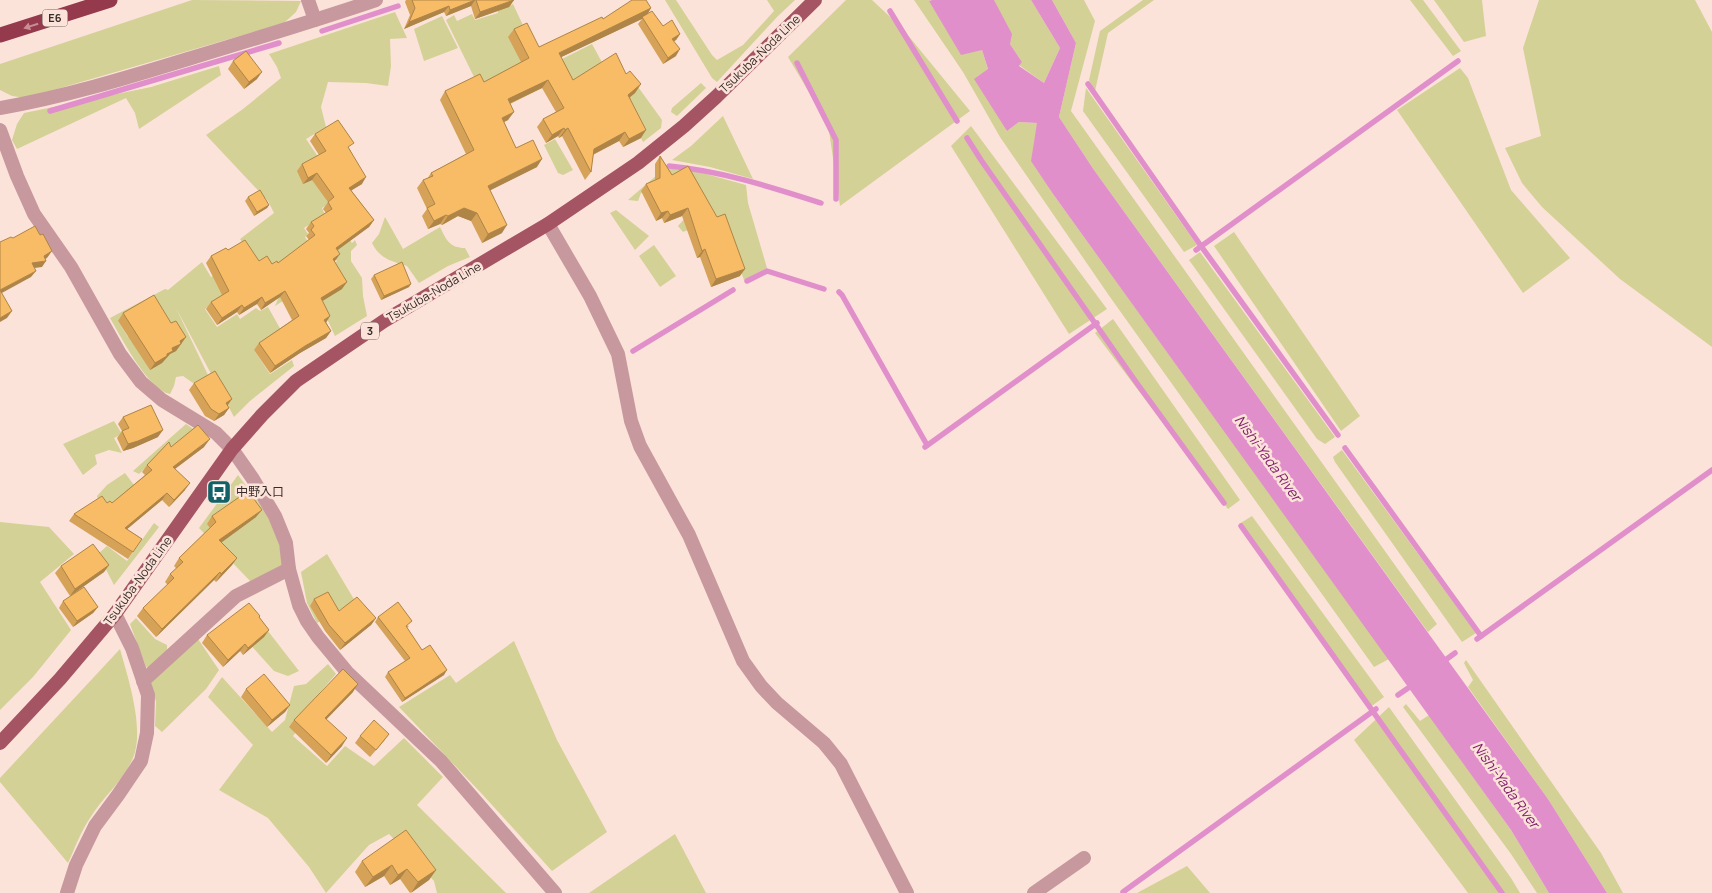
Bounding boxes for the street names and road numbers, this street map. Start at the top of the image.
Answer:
road number: E6 [42,10,68,27]
street label: Tsukuba-Noda Line [716,11,804,97]
street label: Tsukuba-Noda Line [383,258,484,325]
road number: 3 [361,322,379,340]
street label: Tsukuba-Noda Line [99,533,176,629]

